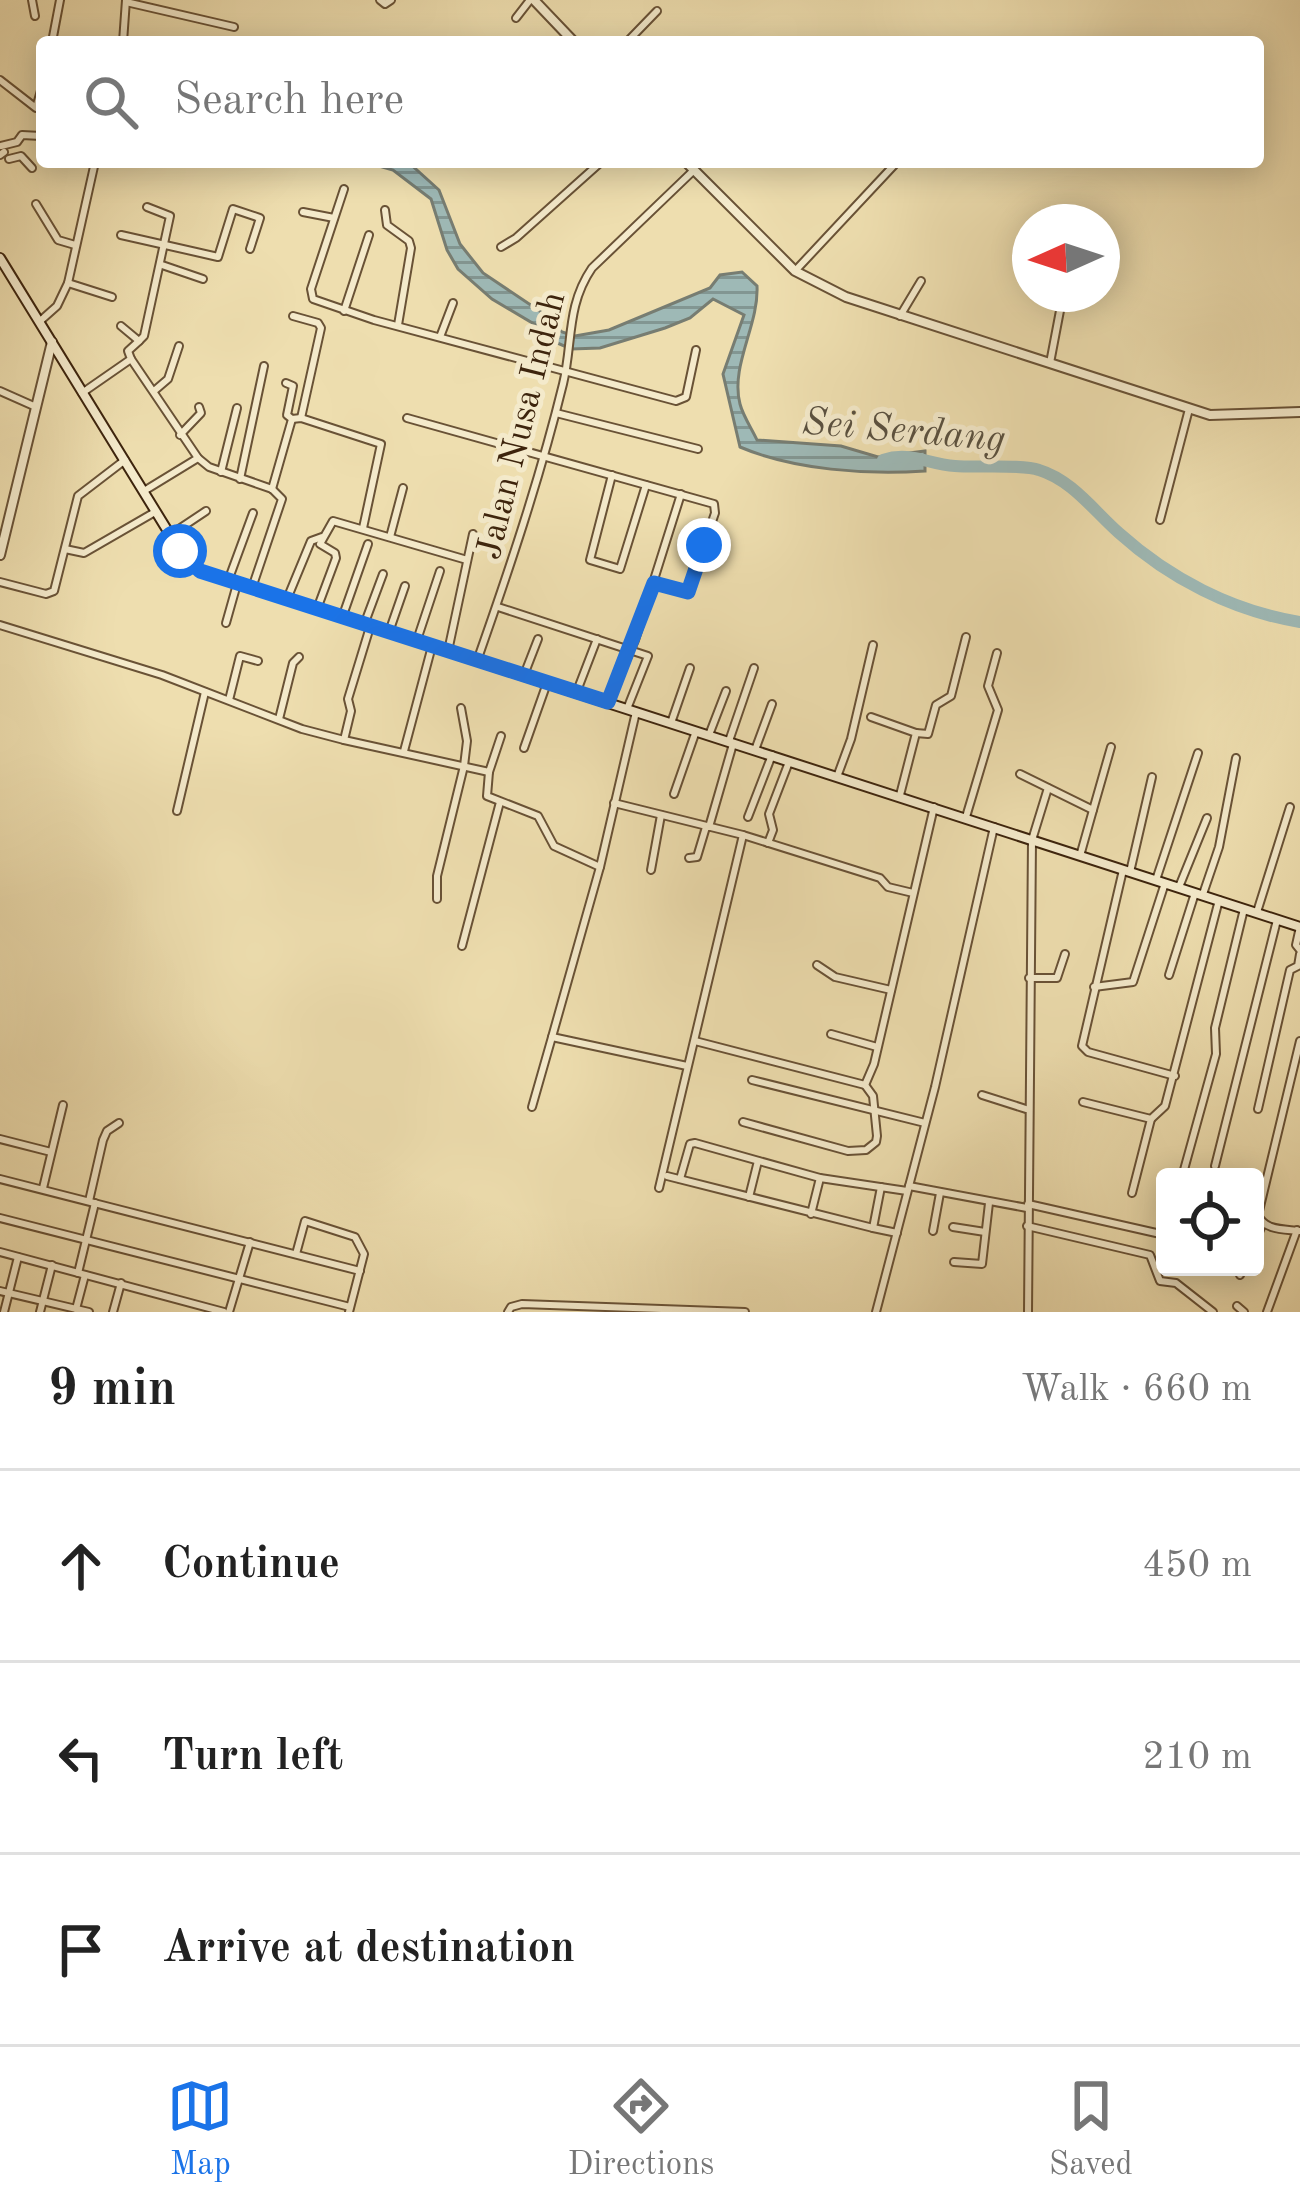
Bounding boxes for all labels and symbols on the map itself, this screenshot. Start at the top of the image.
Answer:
north arrow [1012,204,1120,312]
street label: Jalan Nusa Indah [472,288,574,563]
water label: Sei Serdang [801,403,1007,460]
route end [677,518,731,572]
route start [153,524,207,578]

